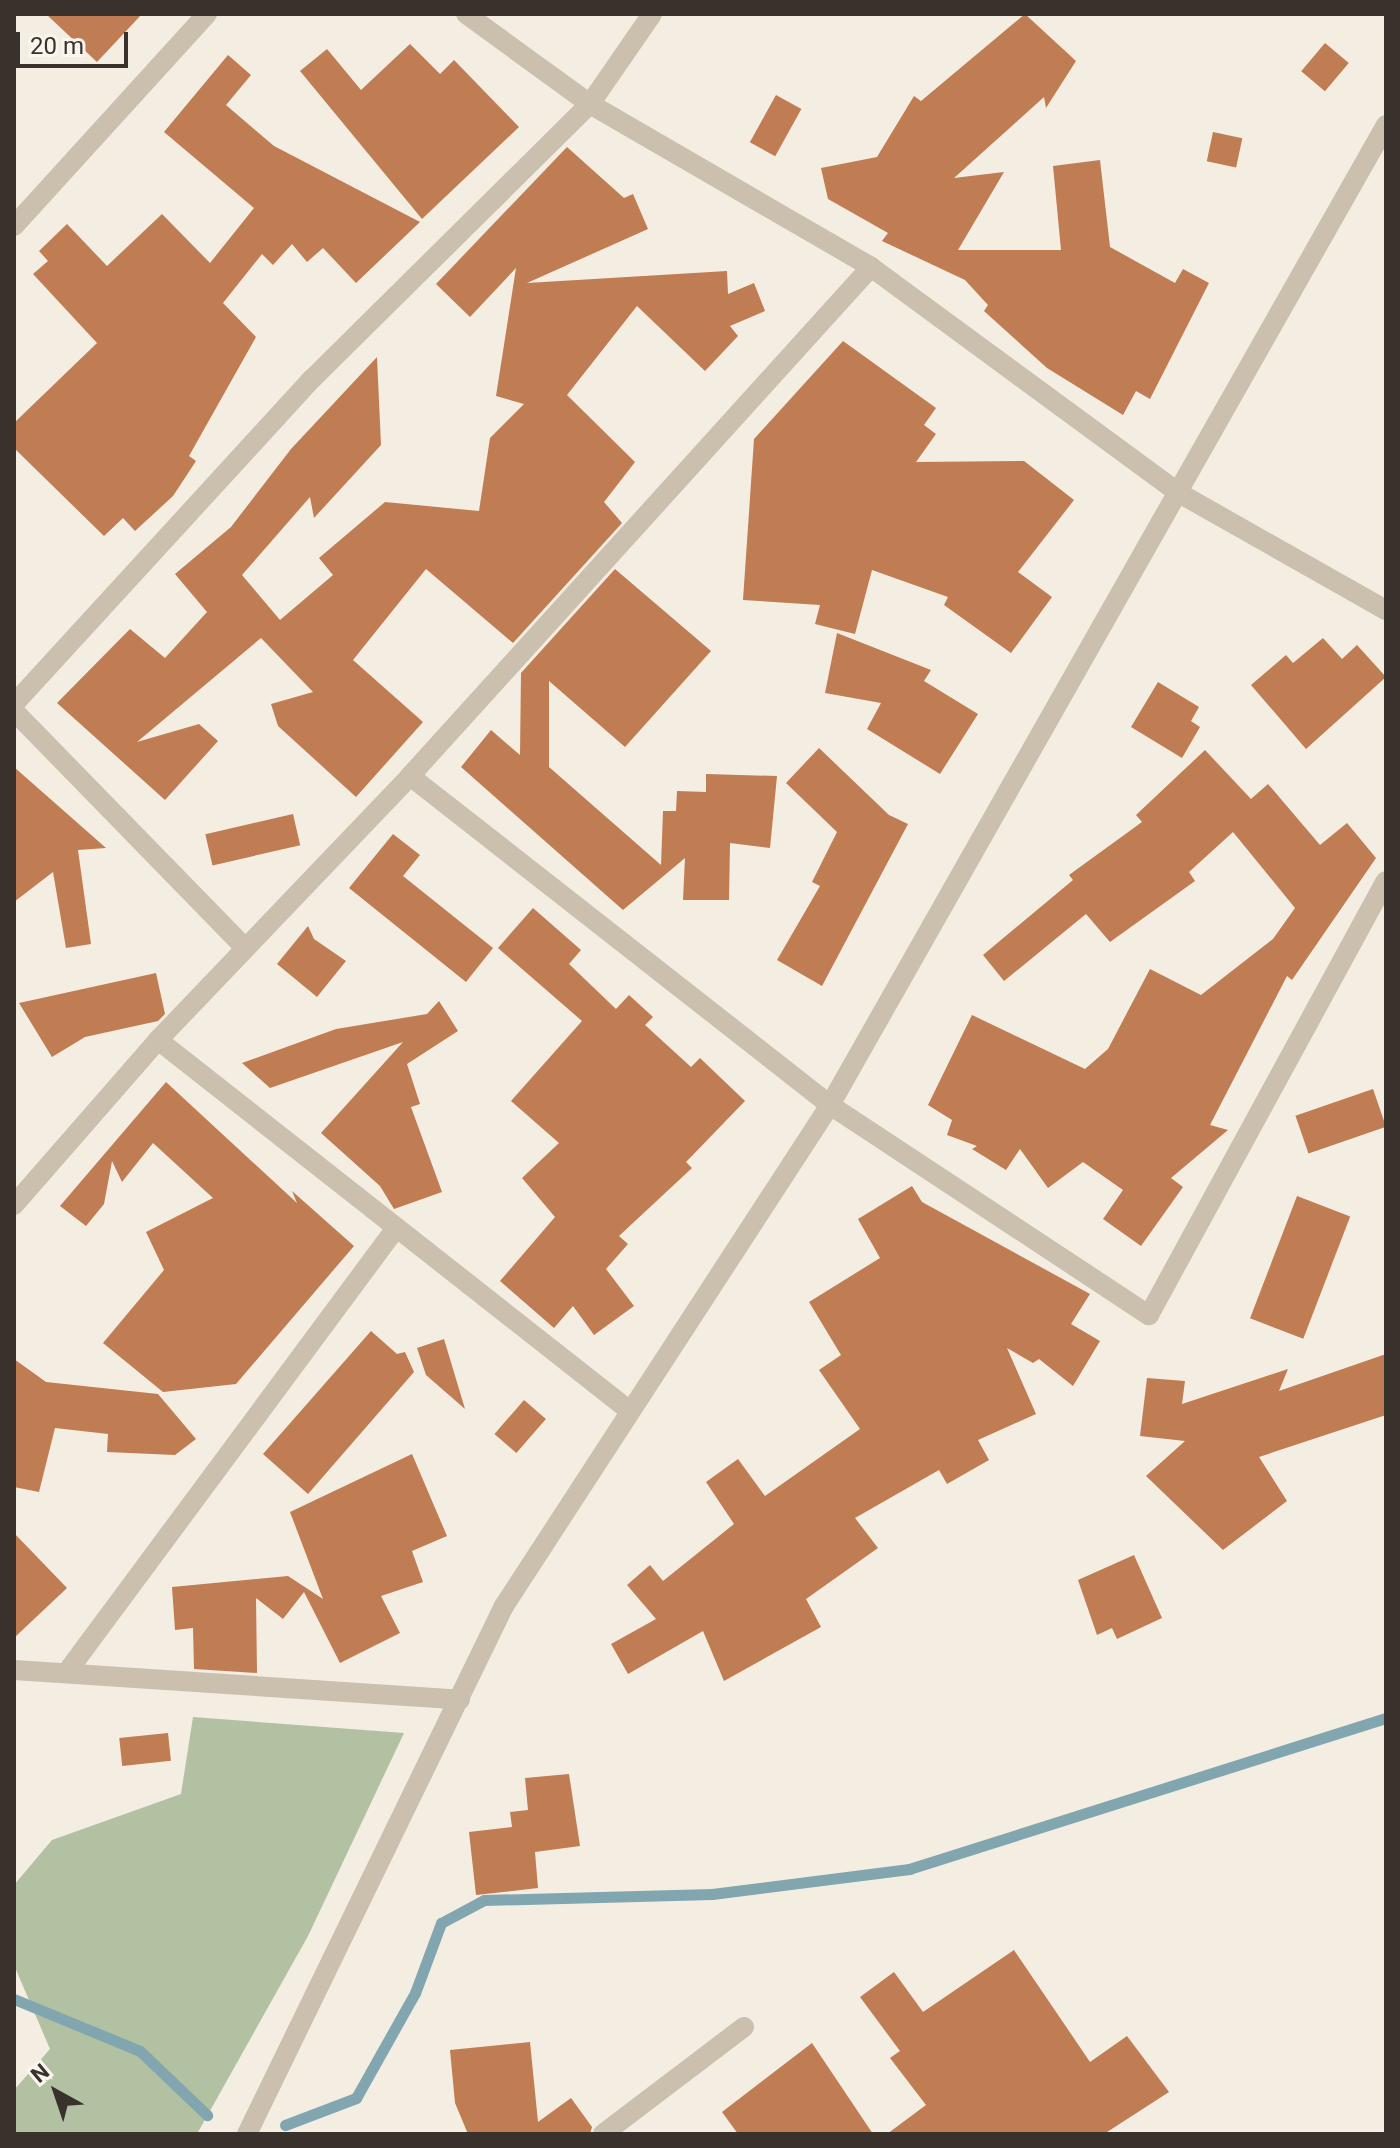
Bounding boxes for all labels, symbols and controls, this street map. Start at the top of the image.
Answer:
scale bar [20,16,132,66]
text: 20 m [30,32,84,60]
north arrow [16,2052,96,2132]
text: N [26,2059,54,2088]

